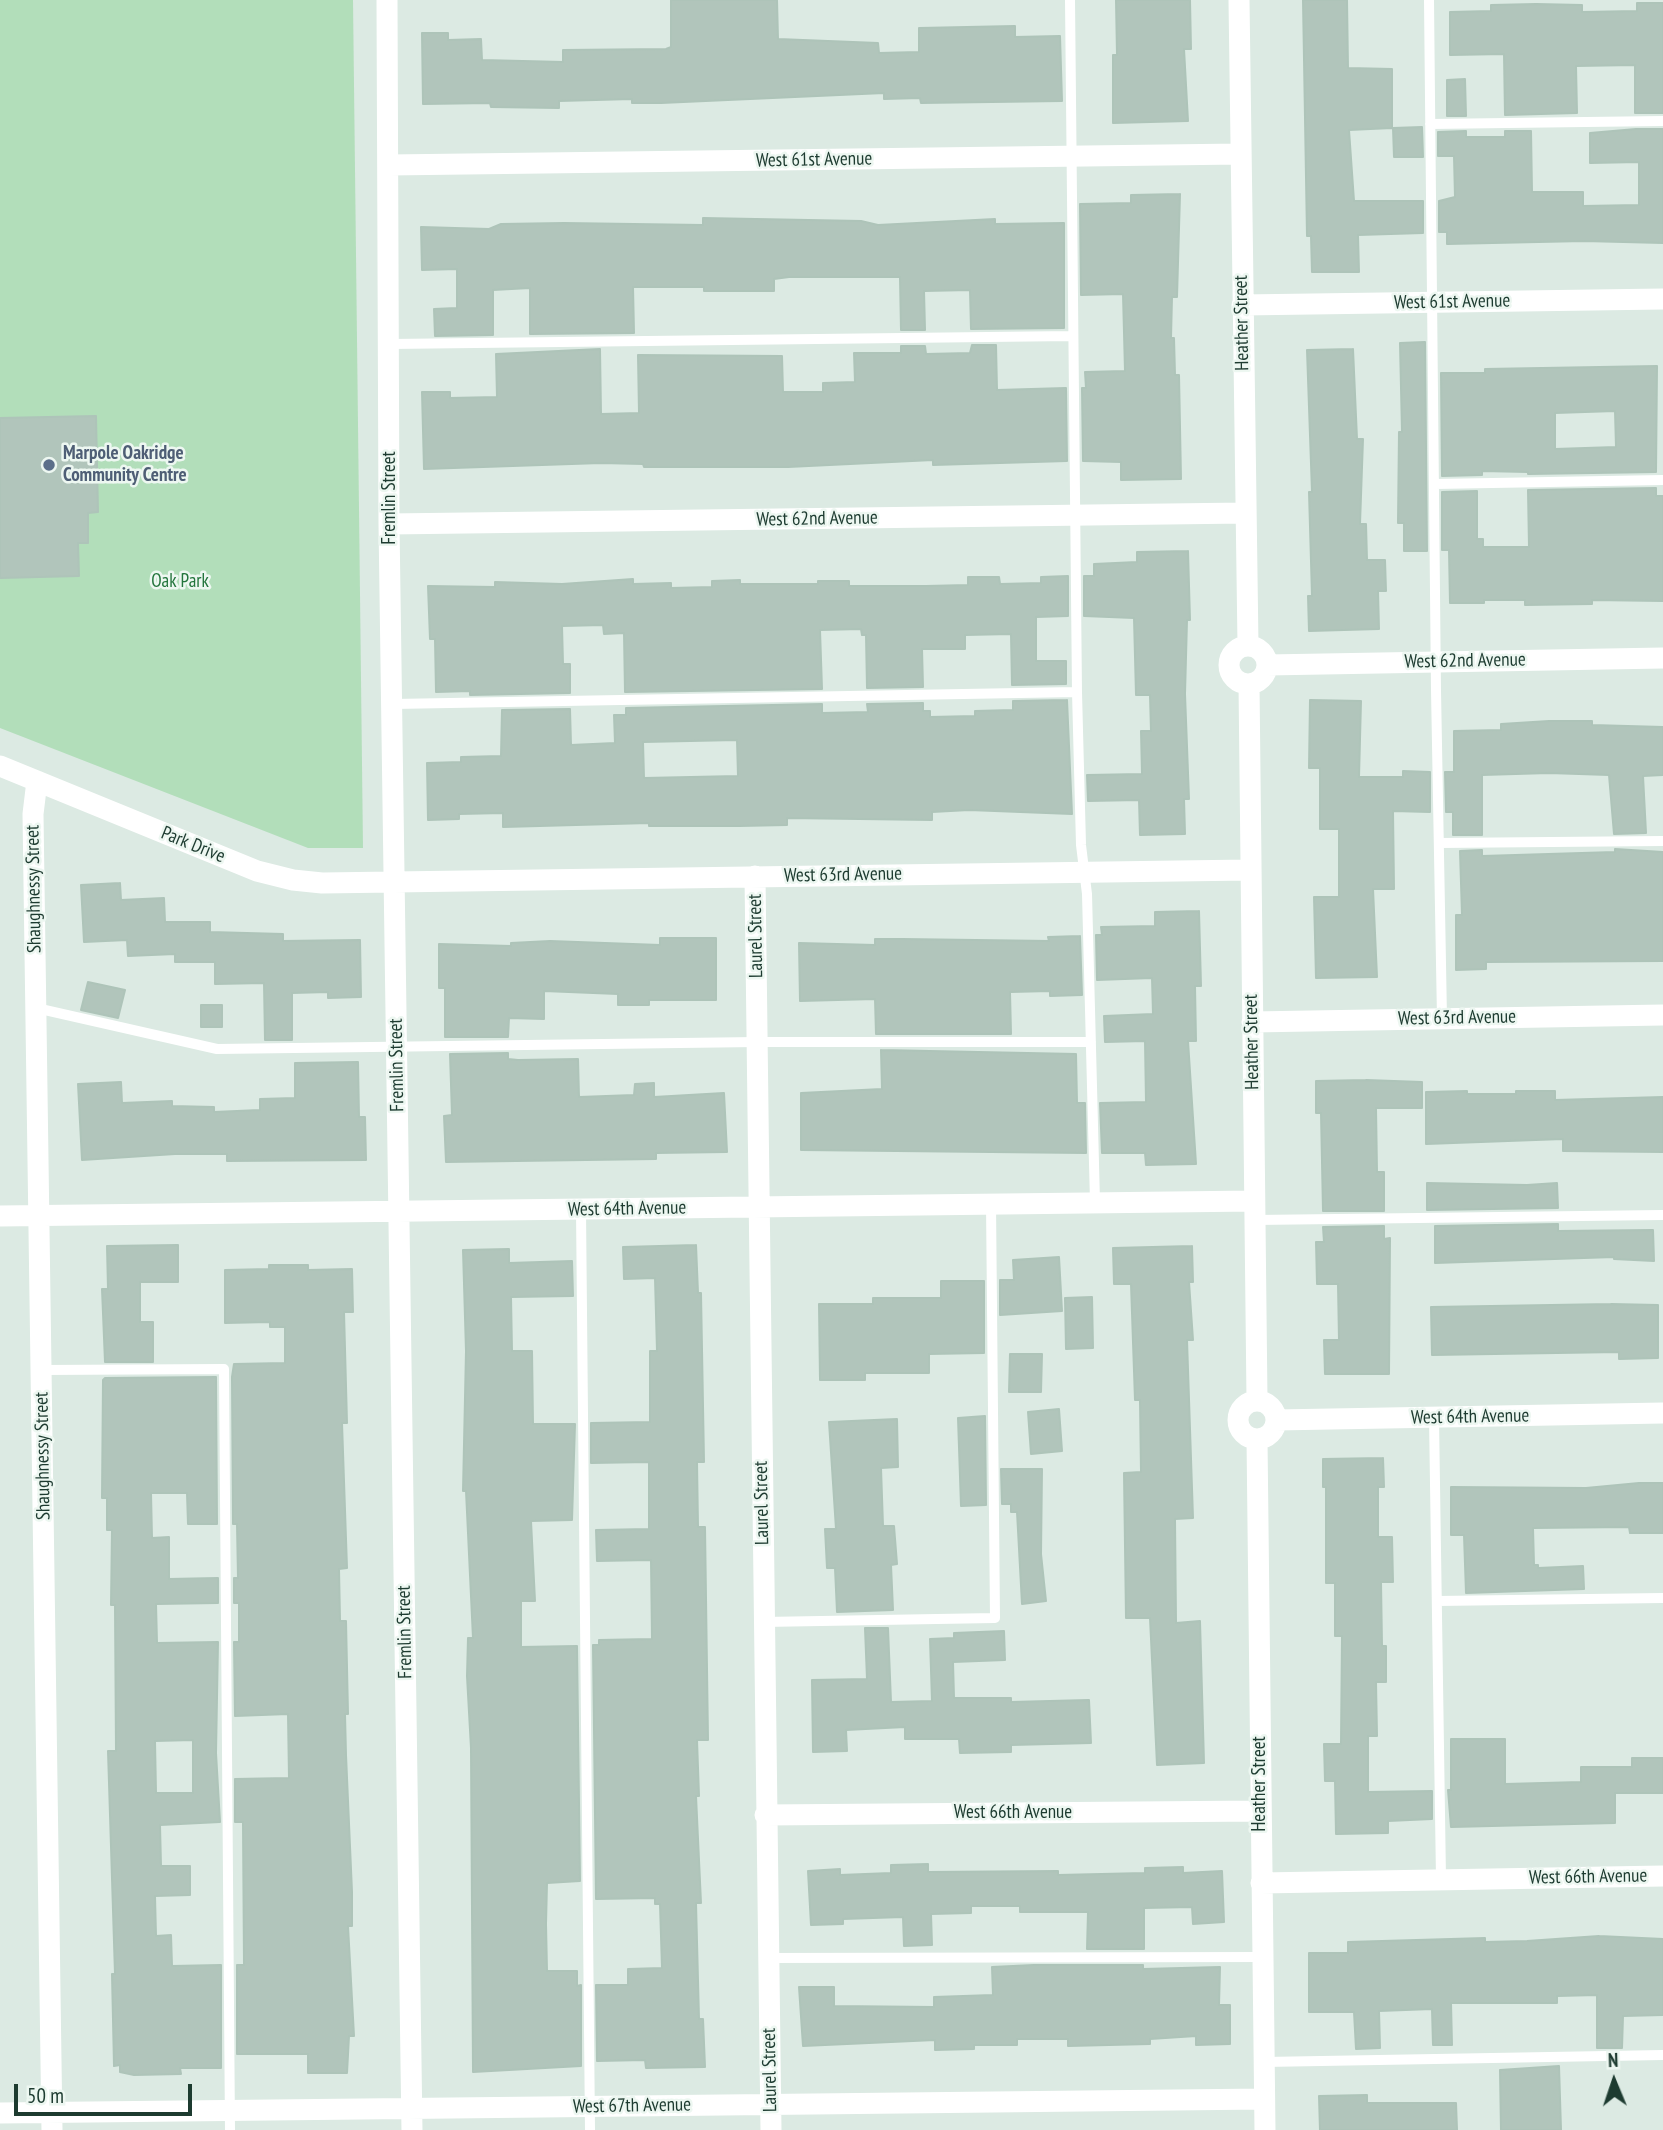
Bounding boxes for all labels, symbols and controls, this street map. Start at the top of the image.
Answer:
street label: West 61st Avenue [756,148,872,172]
street label: Heather Street [1230,275,1254,371]
street label: West 61st Avenue [1394,290,1510,314]
place label: Marpole Oakridge Community Centre [63,443,187,487]
street label: Fremlin Street [379,451,401,545]
marker: Marpole Oakridge Community Centre [41,457,57,473]
street label: West 62nd Avenue [756,507,878,531]
park label: Oak Park [151,571,209,593]
street label: West 62nd Avenue [1404,649,1526,673]
street label: Park Drive [158,822,228,868]
street label: Shaughnessy Street [21,825,47,953]
street label: West 63rd Avenue [784,863,902,887]
street label: Laurel Street [744,894,768,978]
street label: Heather Street [1240,994,1264,1090]
street label: West 63rd Avenue [1398,1006,1516,1030]
street label: Fremlin Street [385,1018,409,1112]
street label: West 64th Avenue [568,1197,686,1221]
street label: Shaughnessy Street [30,1392,56,1520]
street label: West 64th Avenue [1411,1405,1529,1429]
street label: Laurel Street [750,1461,774,1545]
street label: Fremlin Street [393,1585,417,1679]
street label: Heather Street [1249,1736,1271,1832]
street label: West 66th Avenue [954,1802,1072,1824]
street label: West 66th Avenue [1529,1865,1647,1889]
street label: Laurel Street [758,2028,782,2112]
north arrow [1579,2046,1649,2116]
text: N [1608,2048,1619,2072]
scale bar [18,2070,196,2114]
text: 50 m [27,2082,64,2109]
street label: West 67th Avenue [573,2094,691,2118]

